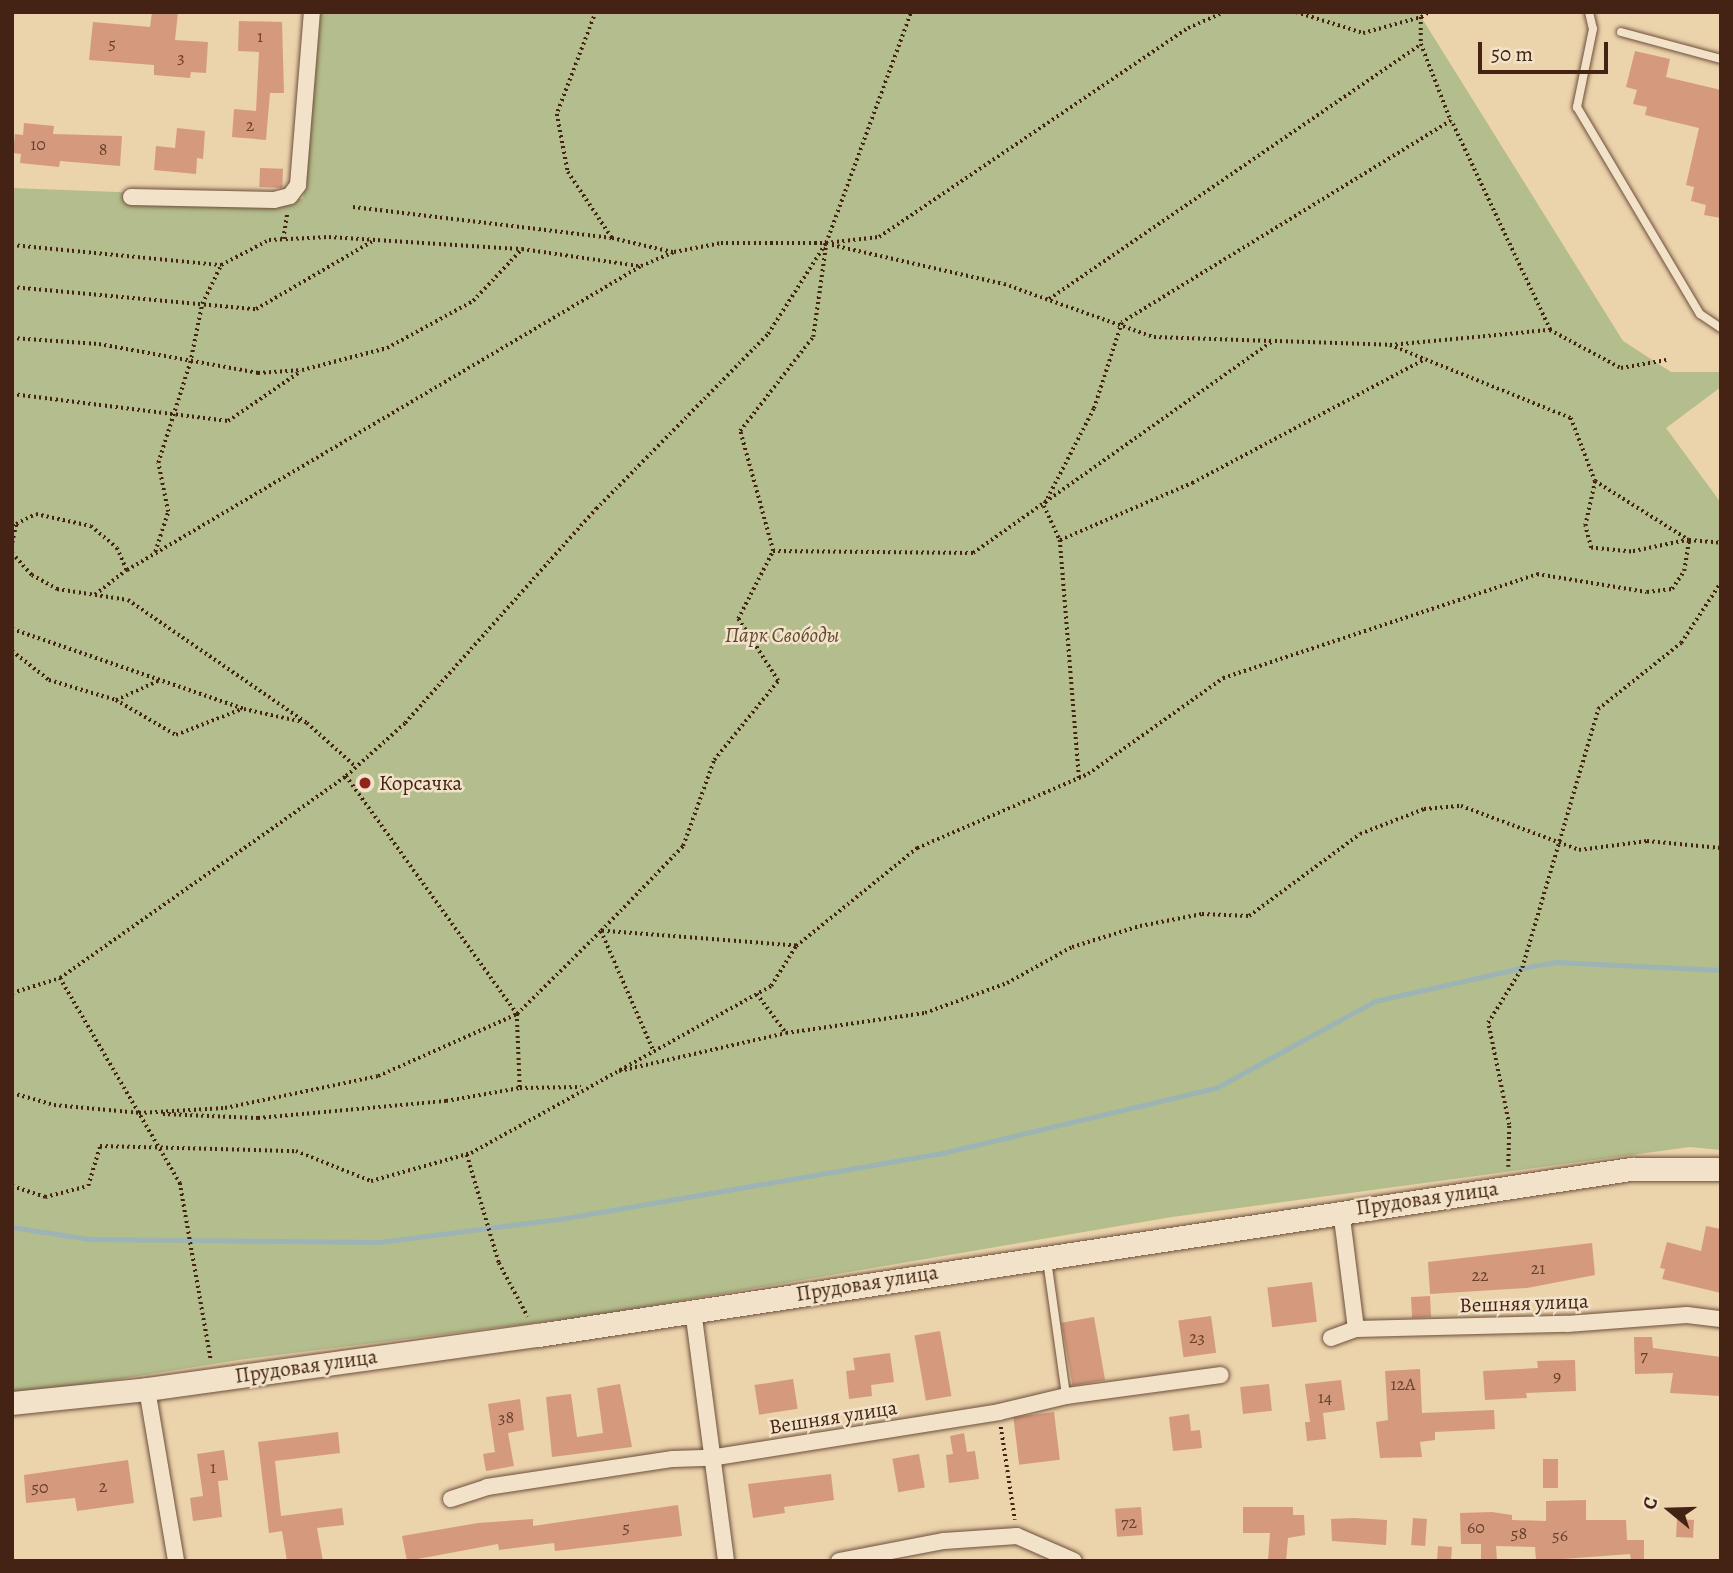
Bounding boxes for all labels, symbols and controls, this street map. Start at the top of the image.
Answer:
house number: 1 [257,25,263,47]
scale bar [1481,28,1610,72]
house number: 5 [108,32,116,54]
text: 50 m [1491,40,1533,68]
house number: 3 [177,46,185,68]
house number: 2 [246,114,254,136]
house number: 10 [30,133,46,155]
house number: 8 [99,138,107,160]
park label: Парк Свободы [725,622,839,648]
place label: Корсачка [379,770,462,796]
marker: Корсачка [357,775,373,791]
street label: Прудовая улица [1354,1176,1500,1220]
house number: 21 [1531,1257,1545,1279]
street label: Прудовая улица [794,1259,940,1307]
house number: 22 [1471,1264,1489,1286]
street label: Вешняя улица [1459,1288,1589,1318]
house number: 23 [1189,1326,1205,1348]
street label: Прудовая улица [233,1344,379,1388]
house number: 7 [1640,1344,1648,1366]
house number: 9 [1553,1365,1561,1387]
house number: 12А [1390,1373,1416,1395]
house number: 14 [1318,1386,1332,1408]
street label: Вешняя улица [767,1394,899,1440]
house number: 38 [498,1406,514,1428]
house number: 1 [210,1456,216,1478]
house number: 2 [99,1475,107,1497]
north arrow [1635,1475,1705,1545]
house number: 50 [31,1476,49,1498]
text: С [1636,1493,1664,1513]
house number: 72 [1121,1511,1137,1533]
house number: 5 [622,1516,630,1538]
house number: 60 [1467,1516,1485,1538]
house number: 58 [1511,1522,1527,1544]
house number: 56 [1552,1524,1568,1546]

